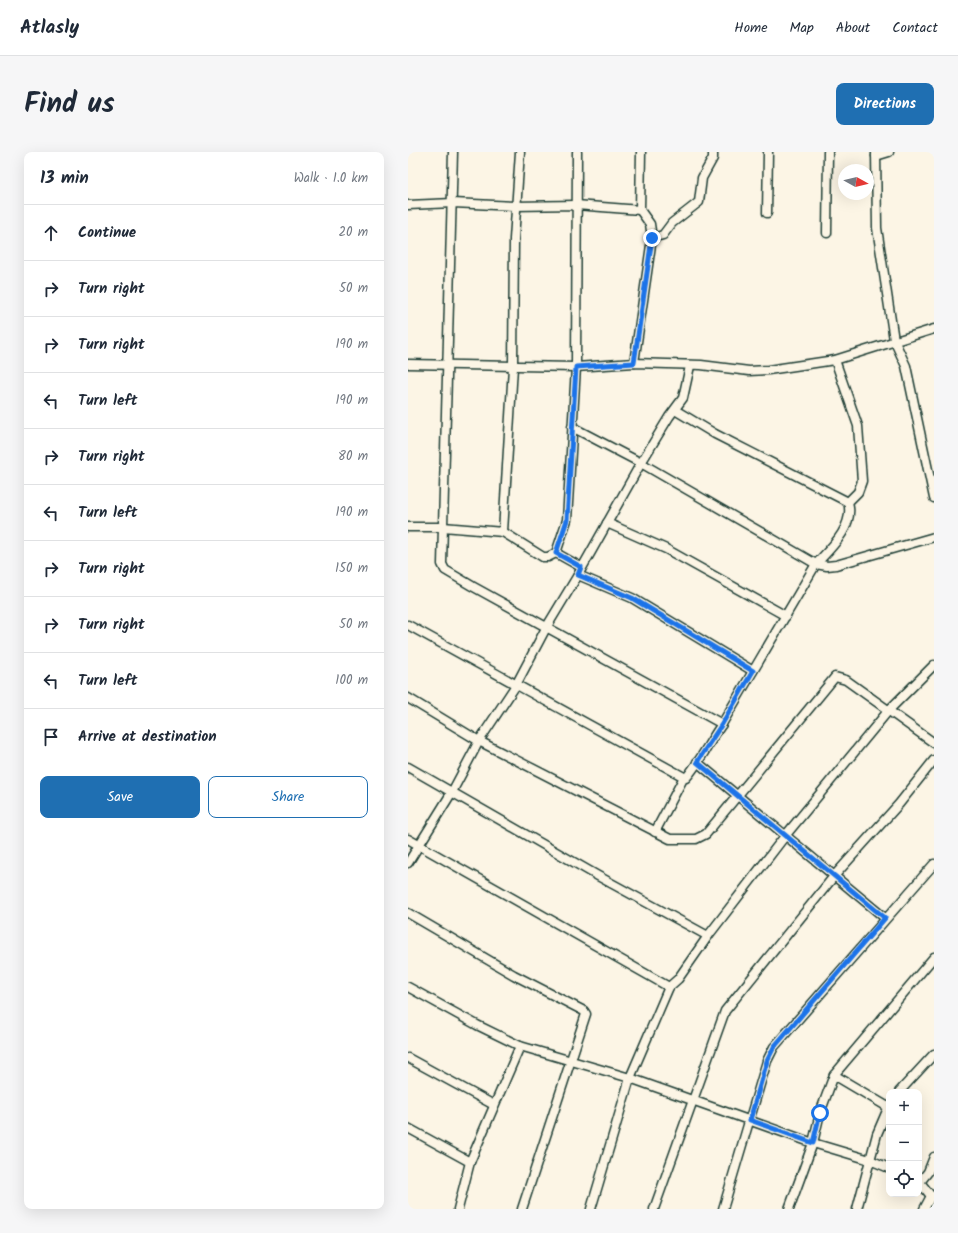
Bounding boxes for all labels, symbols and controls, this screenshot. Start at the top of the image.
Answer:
text: Atlasly [20,13,79,43]
text: Home [734,17,768,39]
text: Map [790,17,814,39]
text: About [836,17,870,39]
text: Contact [892,17,938,39]
text: Find us [24,82,115,127]
button: Directions [836,83,934,125]
north arrow [838,164,874,200]
text: 13 min [40,165,89,192]
text: Walk · 1.0 km [294,168,368,189]
text: Continue [78,221,136,245]
icon: ahead [40,222,62,244]
text: 20 m [338,222,368,243]
route end [643,229,661,247]
text: Turn right [78,277,145,301]
icon: right [40,278,62,300]
text: 50 m [339,278,368,299]
text: Turn right [78,333,145,357]
icon: right [40,334,62,356]
text: 190 m [336,334,368,355]
text: Turn left [78,389,138,413]
icon: left [40,390,62,412]
text: 190 m [336,390,368,411]
text: Turn right [78,445,145,469]
icon: right [40,446,62,468]
text: 80 m [338,446,368,467]
text: Turn left [78,501,138,525]
icon: left [40,502,62,524]
text: 190 m [336,502,368,523]
text: Turn right [78,557,145,581]
icon: right [40,558,62,580]
text: 150 m [335,558,368,579]
text: Turn right [78,613,145,637]
icon: right [40,614,62,636]
text: 50 m [339,614,368,635]
text: Turn left [78,669,138,693]
icon: left [40,670,62,692]
text: 100 m [335,670,368,691]
text: Arrive at destination [78,725,217,749]
icon: arrive [40,726,62,748]
button: Save [40,776,200,818]
button: Share [208,776,368,818]
map controls [886,1089,922,1197]
button: + [886,1089,922,1125]
route start [811,1104,829,1122]
button: − [886,1125,922,1161]
button: locate [886,1161,922,1197]

